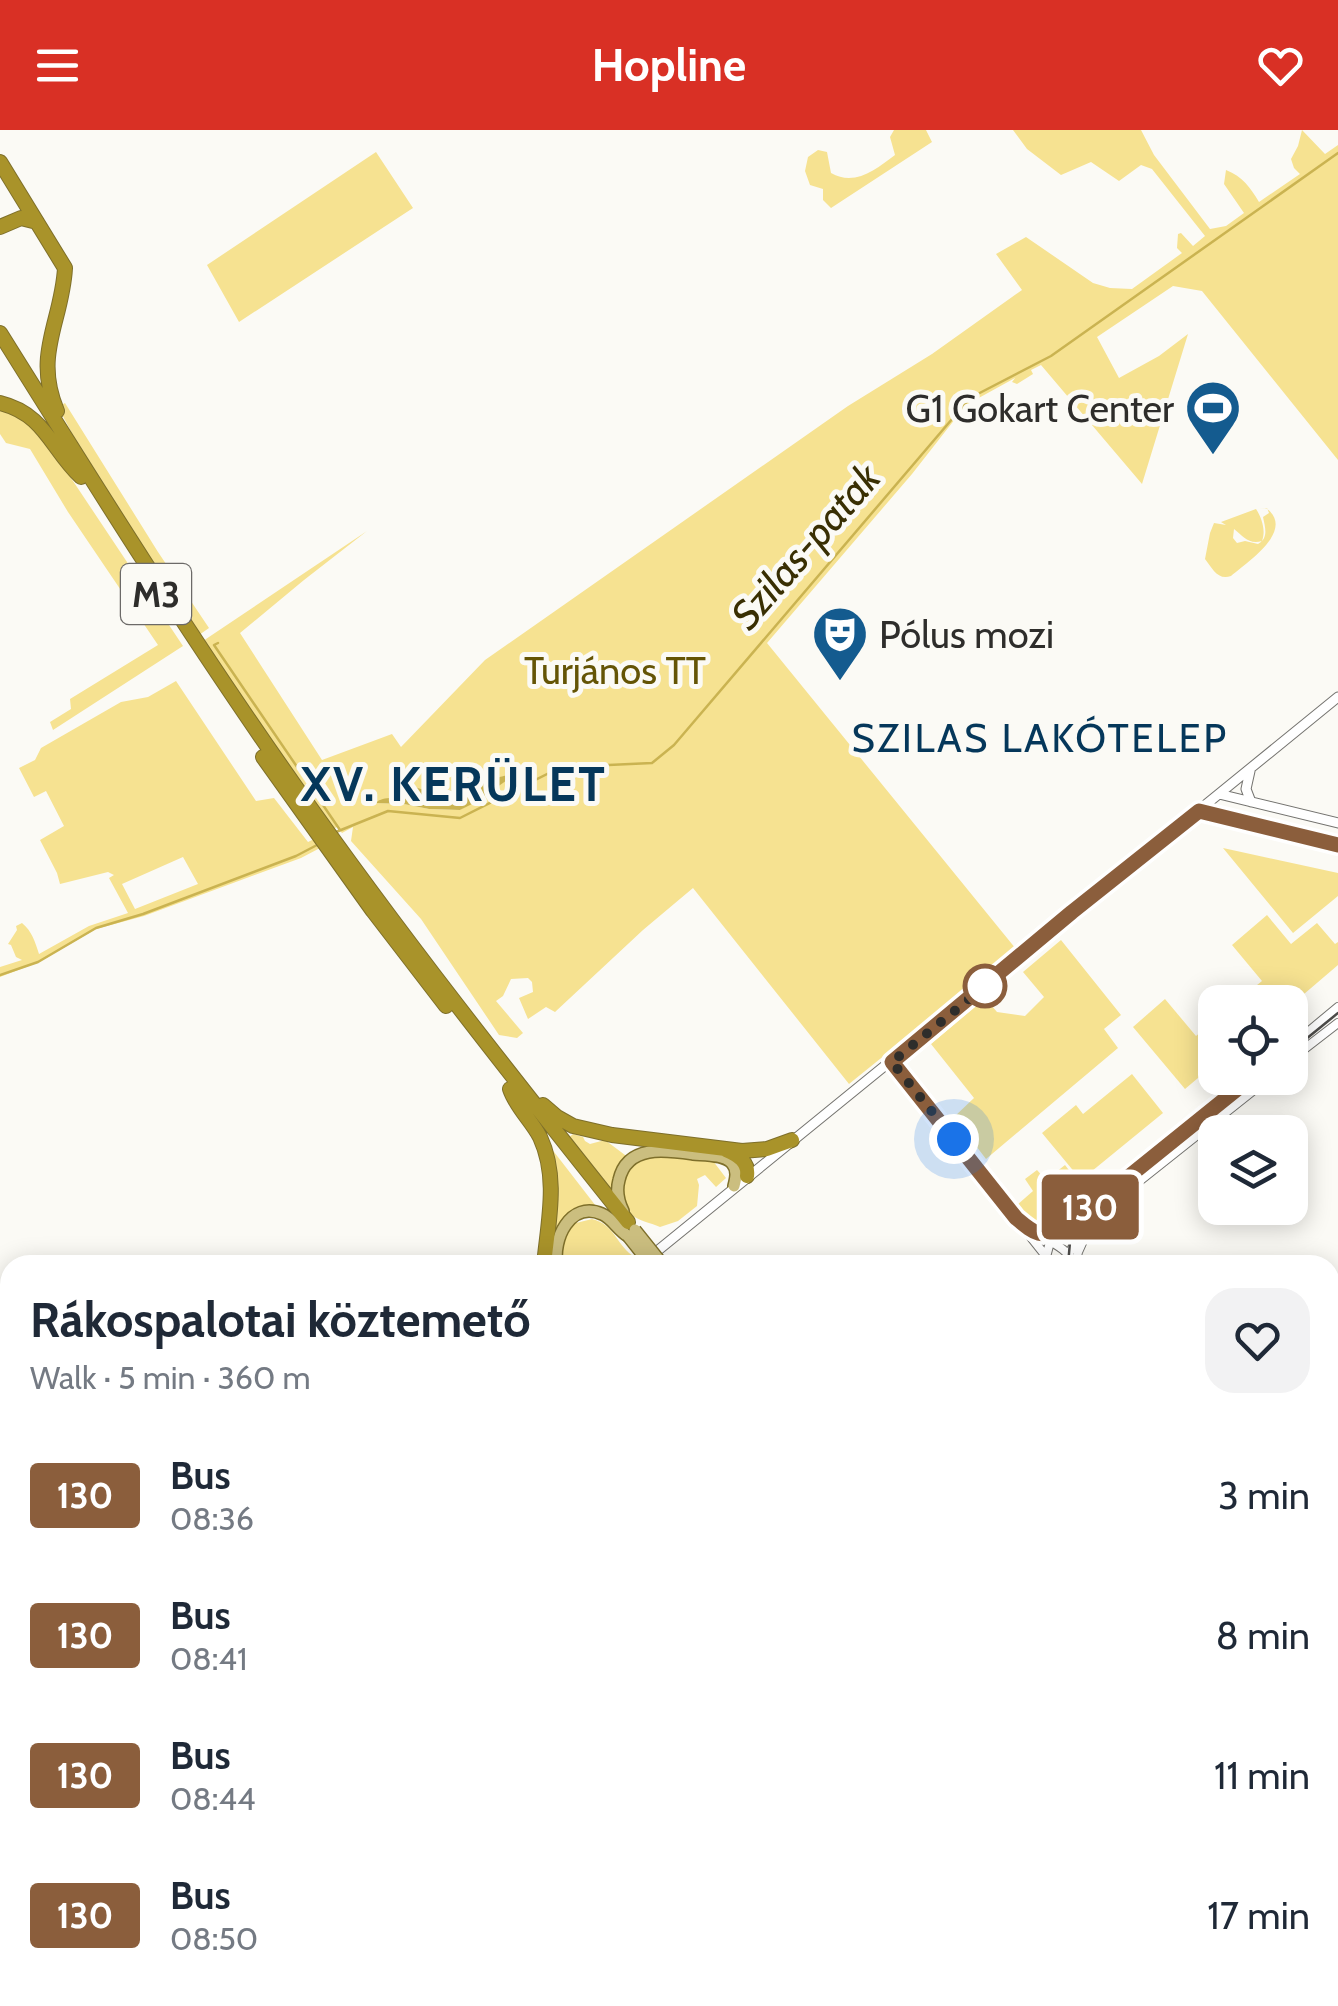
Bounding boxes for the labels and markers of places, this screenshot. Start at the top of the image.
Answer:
sports icon: G1 Gokart Center [1183,378,1243,457]
place label: G1 Gokart Center [905,385,1174,432]
theatre icon: Pólus mozi [810,604,870,683]
place label: Pólus mozi [879,611,1054,658]
unlabelled marker [964,965,1006,1007]

